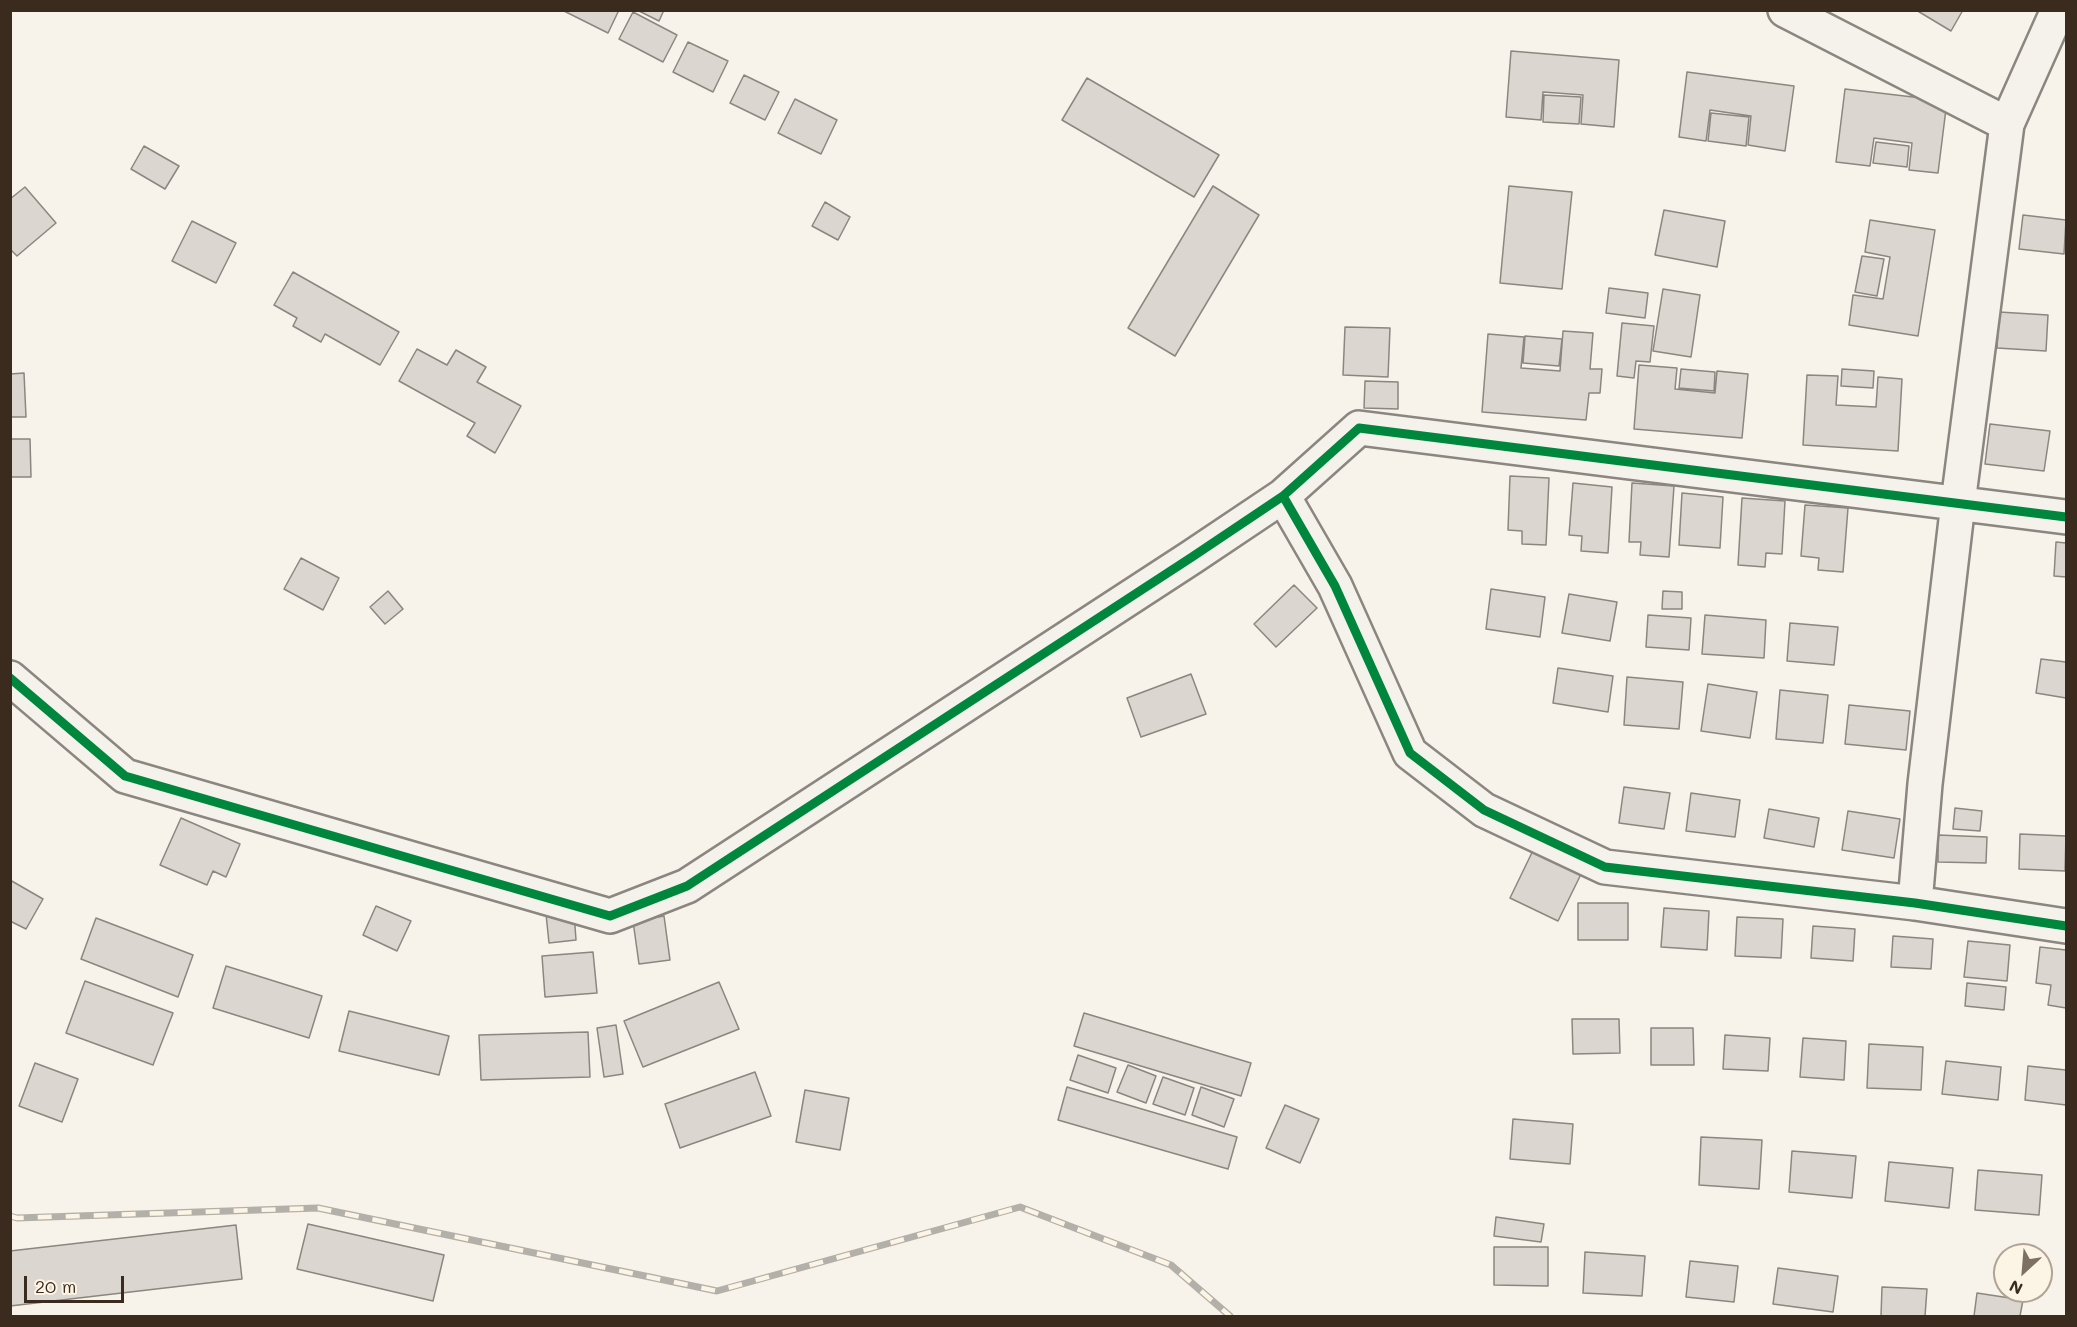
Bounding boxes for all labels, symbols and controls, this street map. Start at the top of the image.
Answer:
north arrow [1993,1243,2053,1303]
scale bar [27,1264,128,1302]
text: 20 m [35,1274,76,1298]
text: N [2006,1276,2026,1300]

